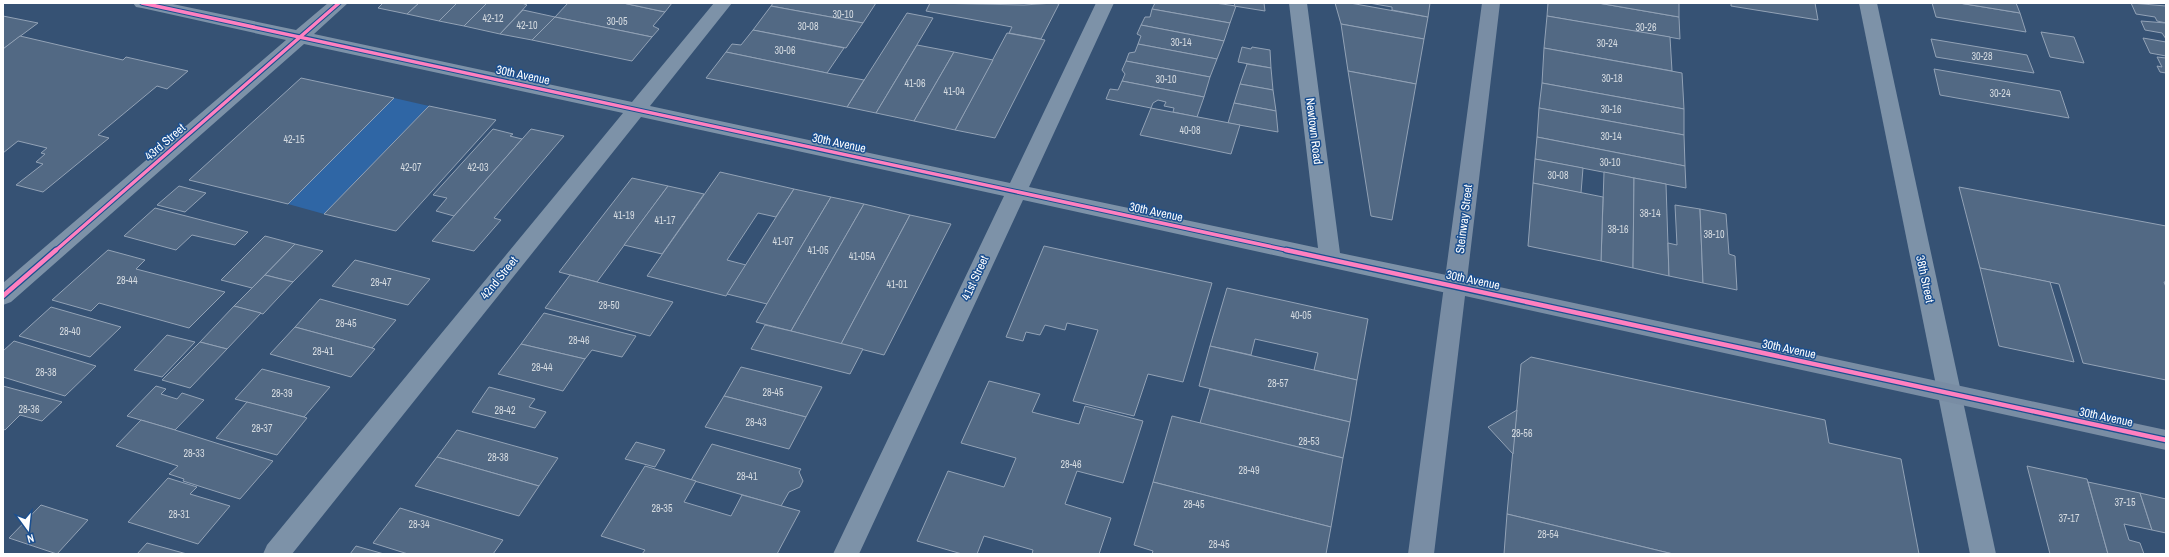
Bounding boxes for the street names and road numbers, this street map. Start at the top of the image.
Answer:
street label: 30th Avenue [495,62,551,88]
street label: Newtown Road [1302,97,1326,165]
street label: 43rd Street [141,120,189,164]
street label: 30th Avenue [811,130,867,156]
street label: Steinway Street [1452,183,1476,254]
street label: 30th Avenue [1128,199,1184,225]
street label: 42nd Street [477,253,521,303]
street label: 41st Street [958,253,992,303]
street label: 38th Street [1912,254,1938,304]
street label: 30th Avenue [1445,267,1501,293]
street label: 30th Avenue [1761,336,1817,362]
street label: 30th Avenue [2078,404,2134,430]

